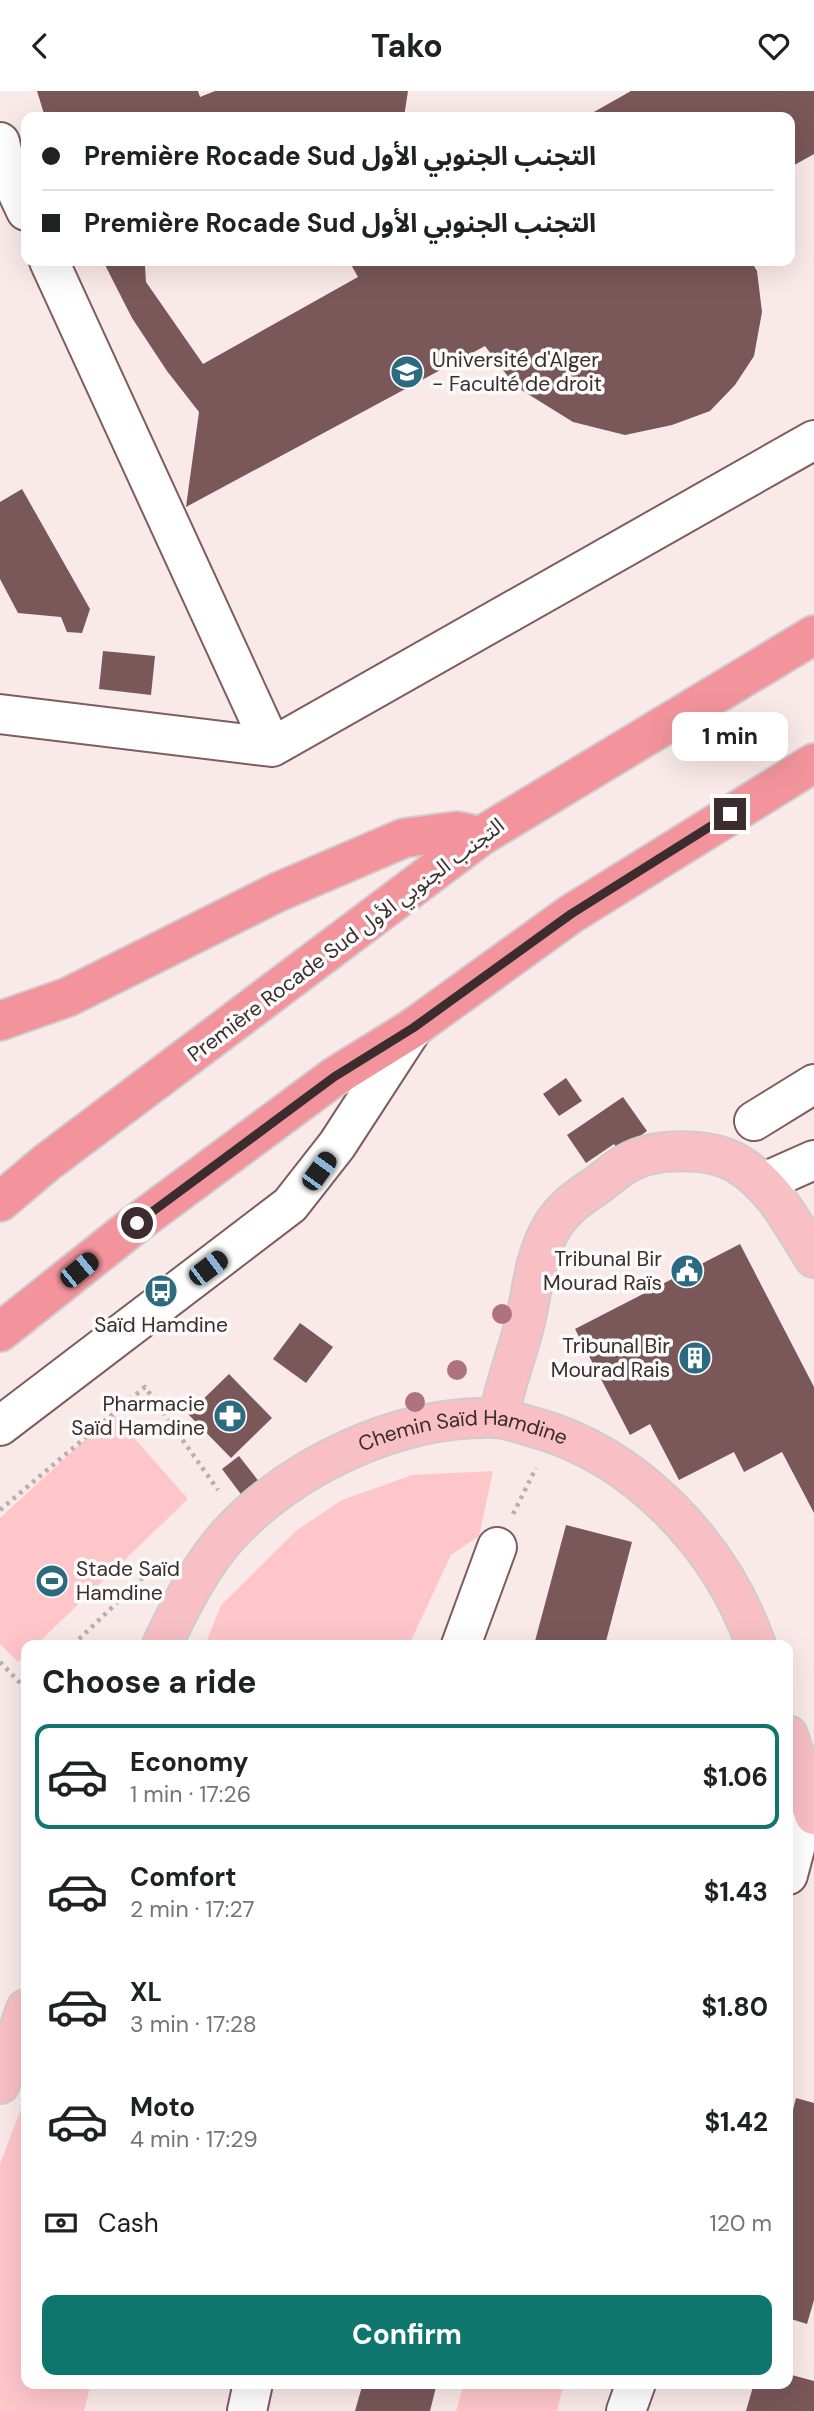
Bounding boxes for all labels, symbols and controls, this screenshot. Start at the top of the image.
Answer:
text: Tako [371,25,443,67]
icon: back [21,27,59,65]
icon: heart [755,27,793,65]
text: Première Rocade Sud التجنب الجنوبي الأول [84,139,596,173]
text: Première Rocade Sud التجنب الجنوبي الأول [84,206,596,240]
place label: Université d'Alger - Faculté de droit [432,346,602,398]
school or university icon: Université d'Alger - Faculté de droit [388,353,426,391]
callout: 1 min [672,713,788,761]
text: 1 min [702,721,758,751]
route end [714,798,746,830]
street label: Première Rocade Sud التجنب الجنوبي الأول [182,812,511,1070]
car [299,1148,340,1194]
route start [121,1207,153,1239]
place label: Tribunal Bir Mourad Raïs [543,1245,662,1297]
car [185,1247,232,1289]
car [57,1249,102,1291]
public building icon: Tribunal Bir Mourad Raïs [668,1252,706,1290]
bus stop icon: Saïd Hamdine [142,1272,180,1310]
place label: Saïd Hamdine [94,1311,228,1339]
place label: Tribunal Bir Mourad Rais [551,1332,670,1384]
building icon: Tribunal Bir Mourad Rais [676,1339,714,1377]
place label: Pharmacie Saïd Hamdine [71,1390,205,1442]
pharmacy icon: Pharmacie Saïd Hamdine [211,1397,249,1435]
street label: Chemin Saïd Hamdine [354,1404,572,1458]
place label: Stade Saïd Hamdine [76,1555,180,1607]
sports icon: Stade Saïd Hamdine [33,1562,71,1600]
text: Choose a ride [42,1661,257,1703]
icon: car [46,1745,109,1808]
text: Economy [130,1745,248,1779]
text: $1.06 [703,1760,768,1794]
text: 1 min · 17:26 [130,1779,251,1809]
icon: car [46,1860,109,1923]
text: Comfort [130,1860,236,1894]
text: $1.43 [704,1875,768,1909]
text: 2 min · 17:27 [130,1894,255,1924]
icon: car [46,1975,109,2038]
text: XL [130,1975,162,2009]
text: $1.80 [702,1990,768,2024]
text: 3 min · 17:28 [130,2009,257,2039]
icon: car [46,2090,109,2153]
text: Moto [130,2090,195,2124]
text: $1.42 [704,2105,768,2139]
text: 4 min · 17:29 [130,2124,258,2154]
icon: cash [42,2204,80,2242]
text: Cash [98,2206,159,2240]
text: 120 m [709,2208,772,2238]
button: Confirm [42,2295,772,2375]

